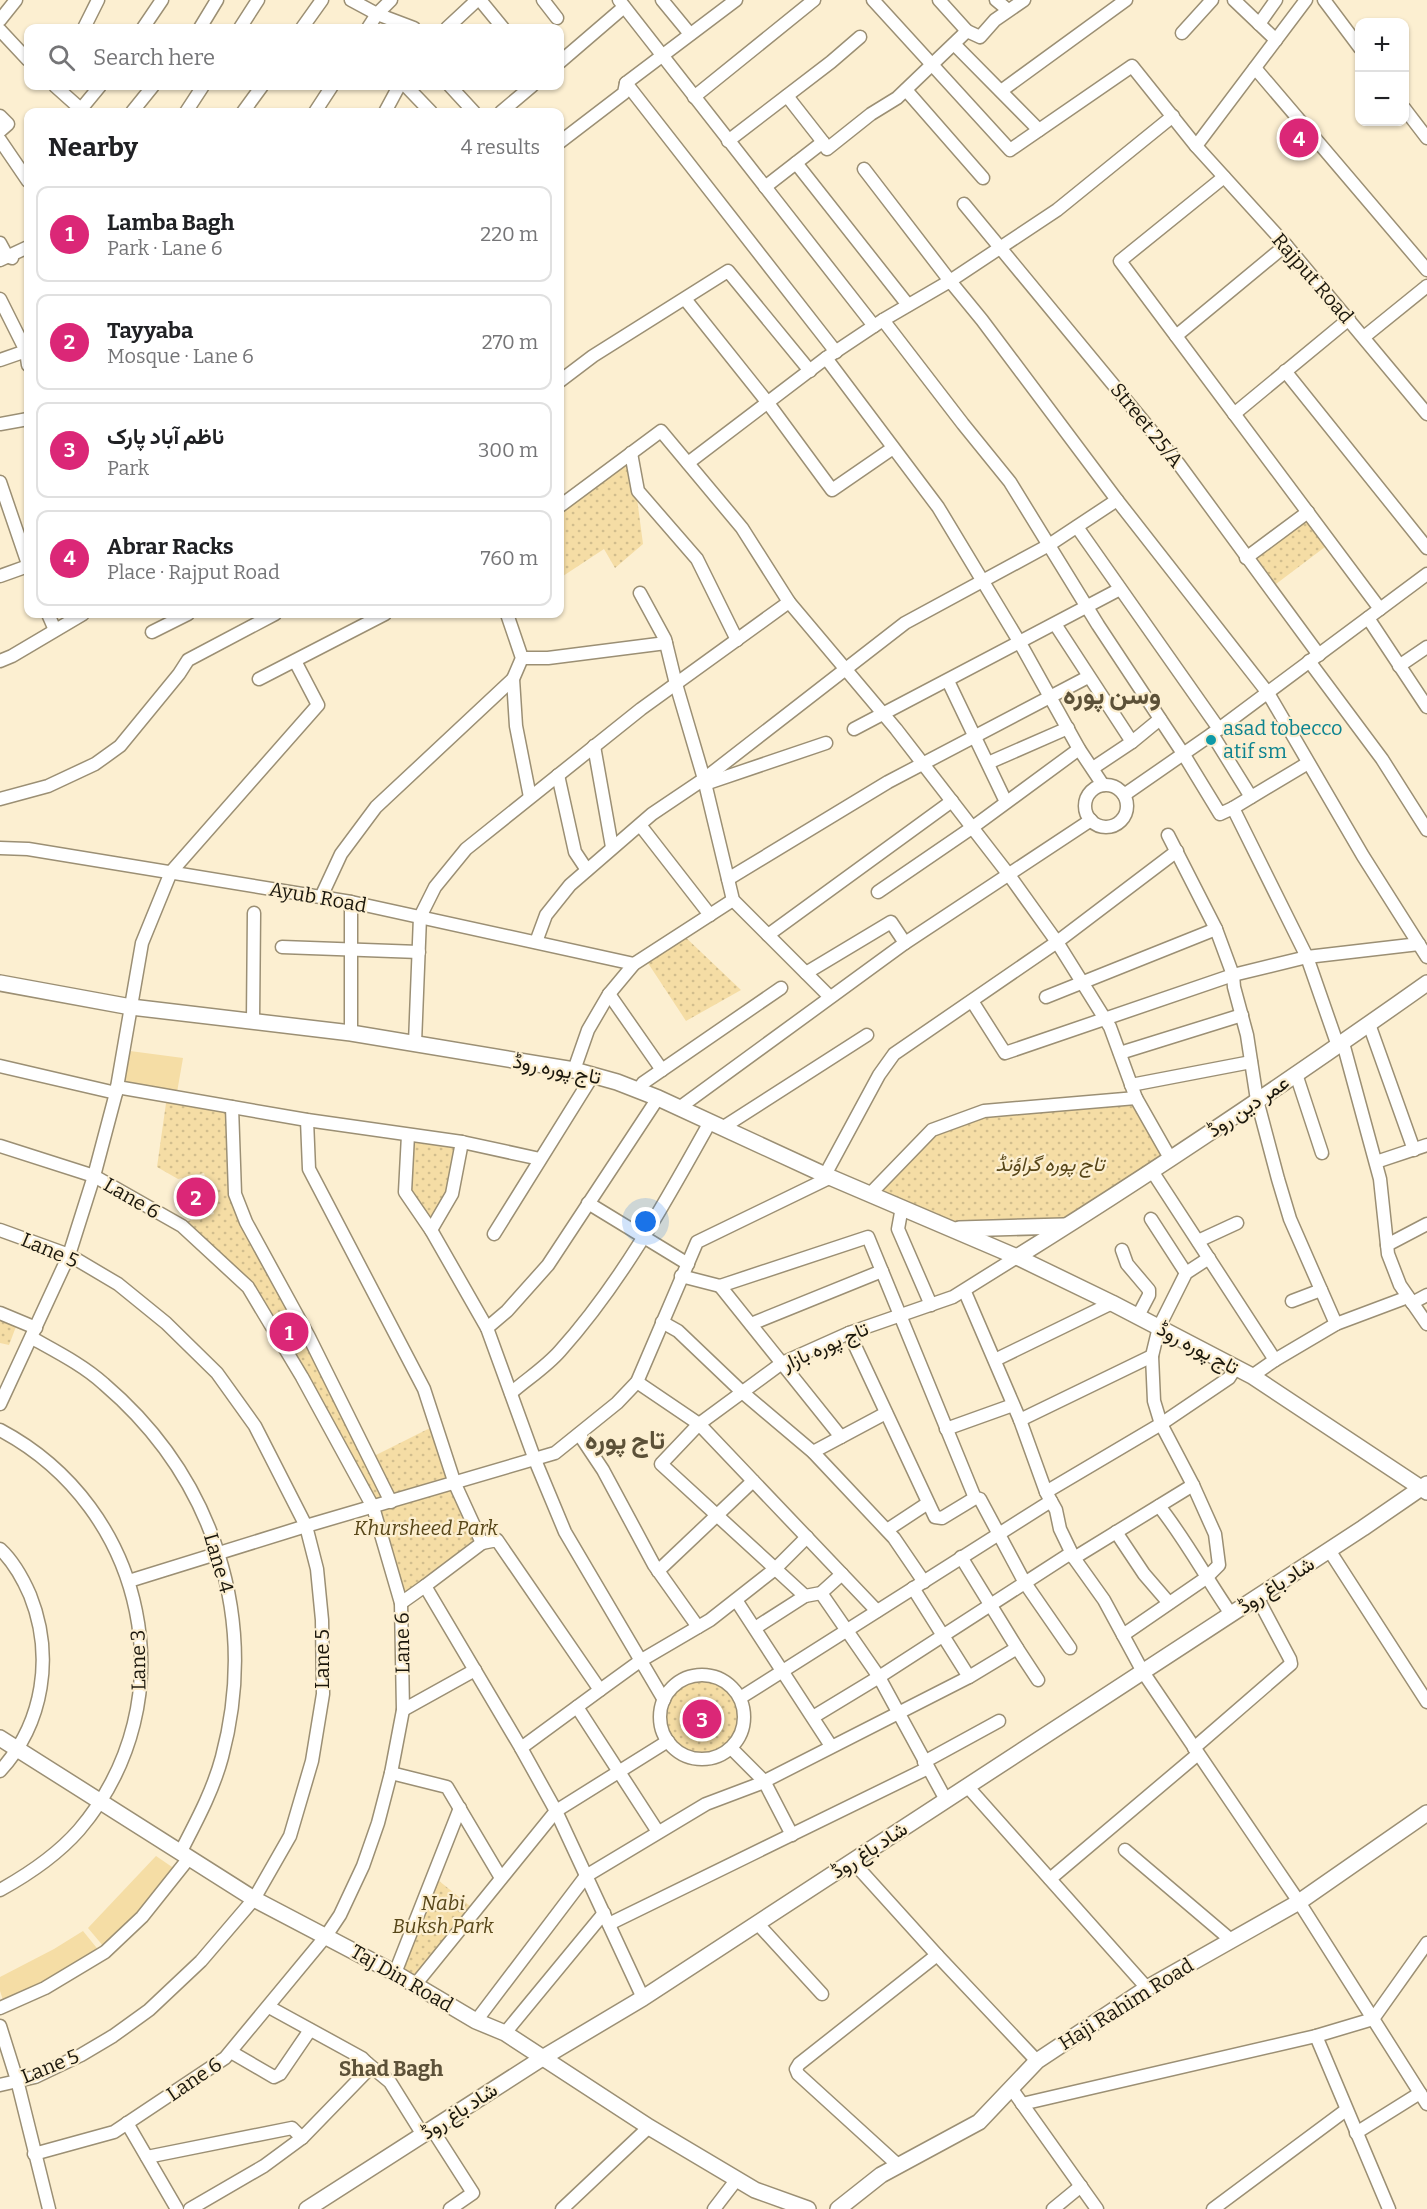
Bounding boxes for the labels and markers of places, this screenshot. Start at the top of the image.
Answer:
pin: 4 [1280,116,1318,160]
place label: asad tobecco atif sm [1223,716,1343,763]
marker: asad tobecco atif sm [1204,733,1218,747]
pin: 2 [176,1174,216,1220]
pin: 1 [270,1310,308,1354]
pin: 3 [682,1696,722,1742]

